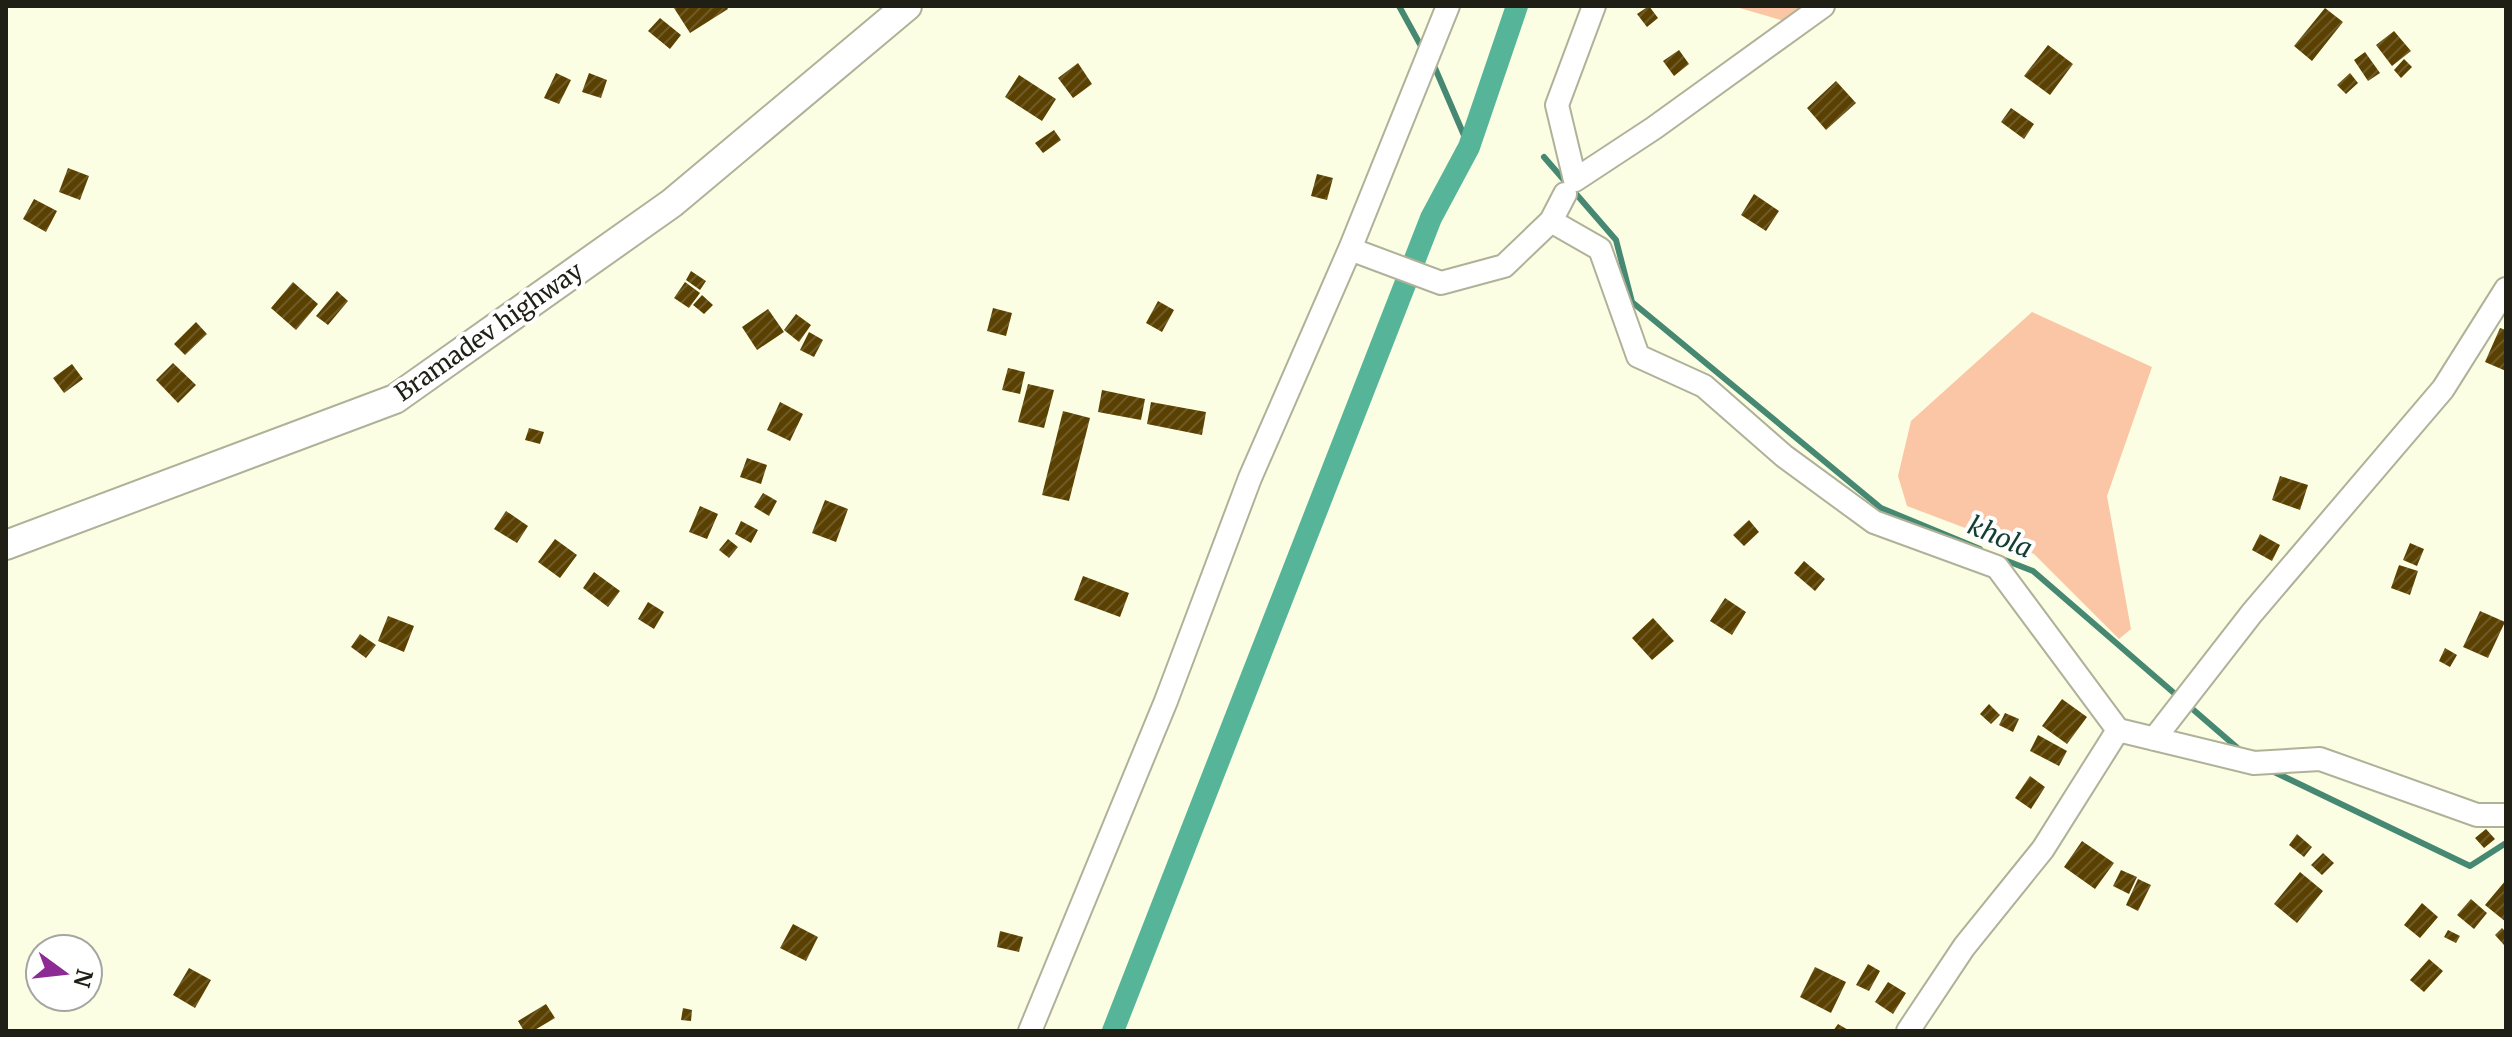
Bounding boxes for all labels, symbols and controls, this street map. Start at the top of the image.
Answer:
street label: Bramadev highway [389,255,589,408]
water label: khola [1963,508,2037,565]
north arrow [24,933,104,1013]
text: N [67,966,99,991]

